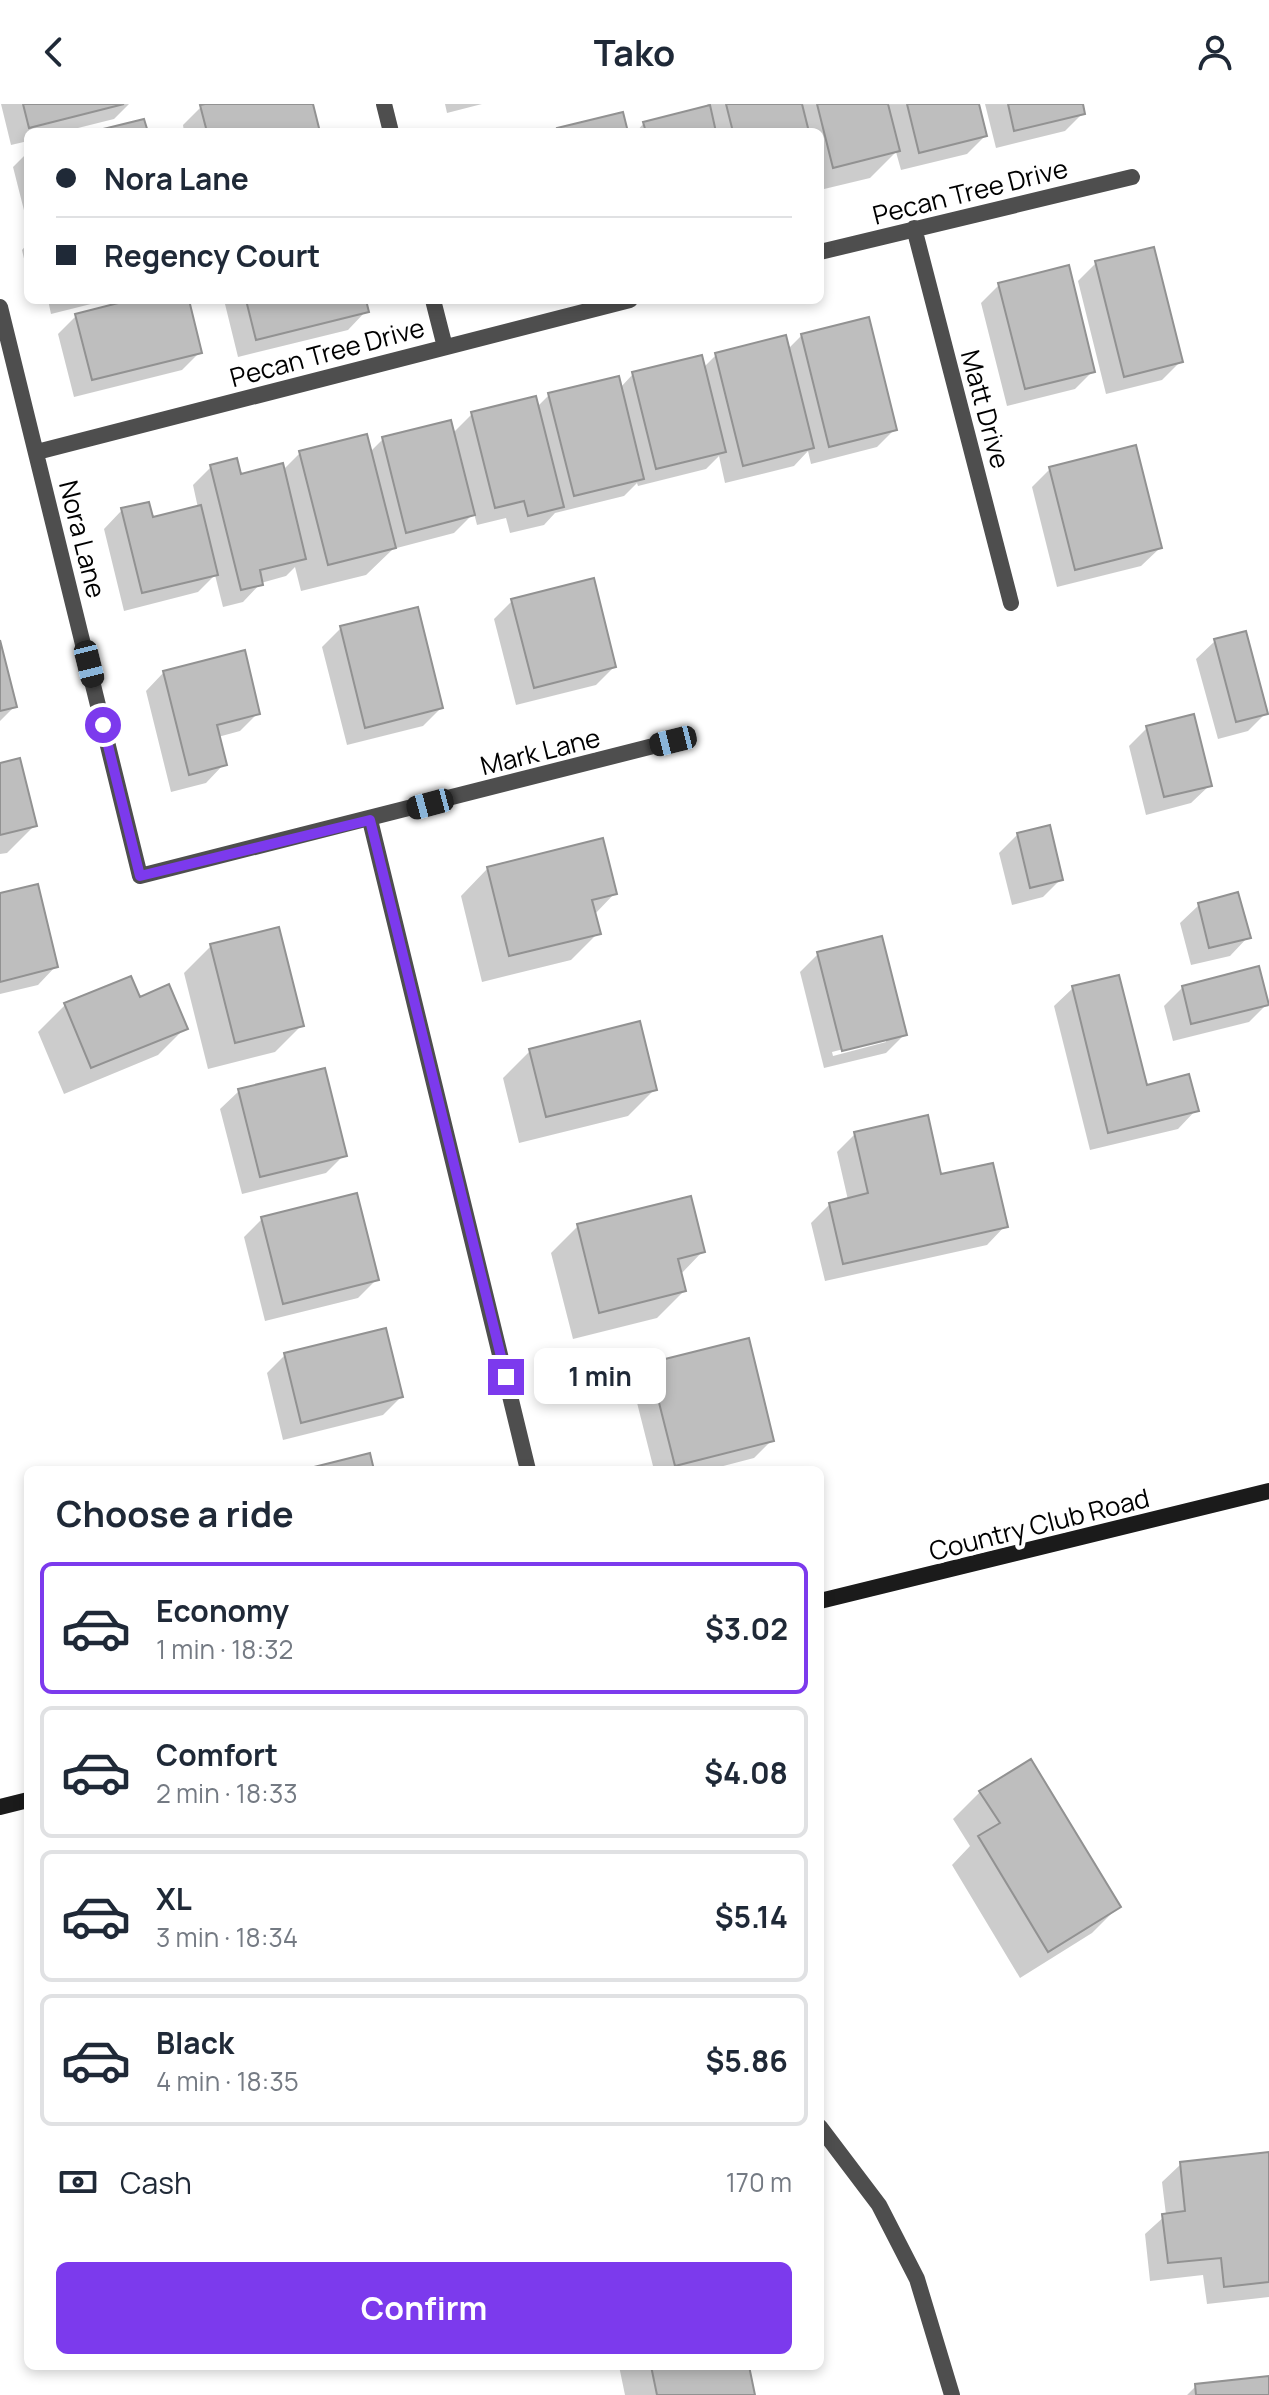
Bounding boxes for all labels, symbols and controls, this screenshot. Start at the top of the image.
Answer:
text: Tako [594,28,675,77]
icon: back [32,30,76,74]
icon: person [1193,30,1237,74]
street label: Pecan Tree Drive [869,149,1071,233]
text: Nora Lane [104,158,249,199]
text: Regency Court [104,235,320,276]
street label: Pecan Tree Drive [226,309,428,395]
street label: Matt Drive [953,346,1019,472]
street label: Nora Lane [51,476,115,602]
car [72,638,106,690]
route start [85,707,121,743]
street label: Mark Lane [476,719,604,783]
car [647,724,699,758]
car [404,786,456,822]
callout: 1 min [534,1349,666,1405]
text: 1 min [568,1358,632,1394]
route end [488,1359,524,1395]
street label: Country Club Road [925,1479,1153,1569]
text: Choose a ride [56,1489,294,1538]
text: Economy [156,1590,289,1631]
icon: car [60,1592,132,1664]
text: $3.02 [705,1608,788,1649]
text: 1 min · 18:32 [156,1631,293,1667]
text: Comfort [156,1734,278,1775]
icon: car [60,1736,132,1808]
text: $4.08 [704,1752,788,1793]
text: 2 min · 18:33 [156,1775,298,1811]
text: XL [156,1878,192,1919]
icon: car [60,1880,132,1952]
text: $5.14 [715,1896,788,1937]
text: 3 min · 18:34 [156,1919,298,1955]
text: Black [156,2022,234,2063]
icon: car [60,2024,132,2096]
text: $5.86 [705,2040,788,2081]
text: 4 min · 18:35 [156,2063,299,2099]
icon: cash [56,2160,100,2204]
text: Cash [120,2162,192,2203]
text: 170 m [726,2164,792,2200]
button: Confirm [56,2262,792,2354]

